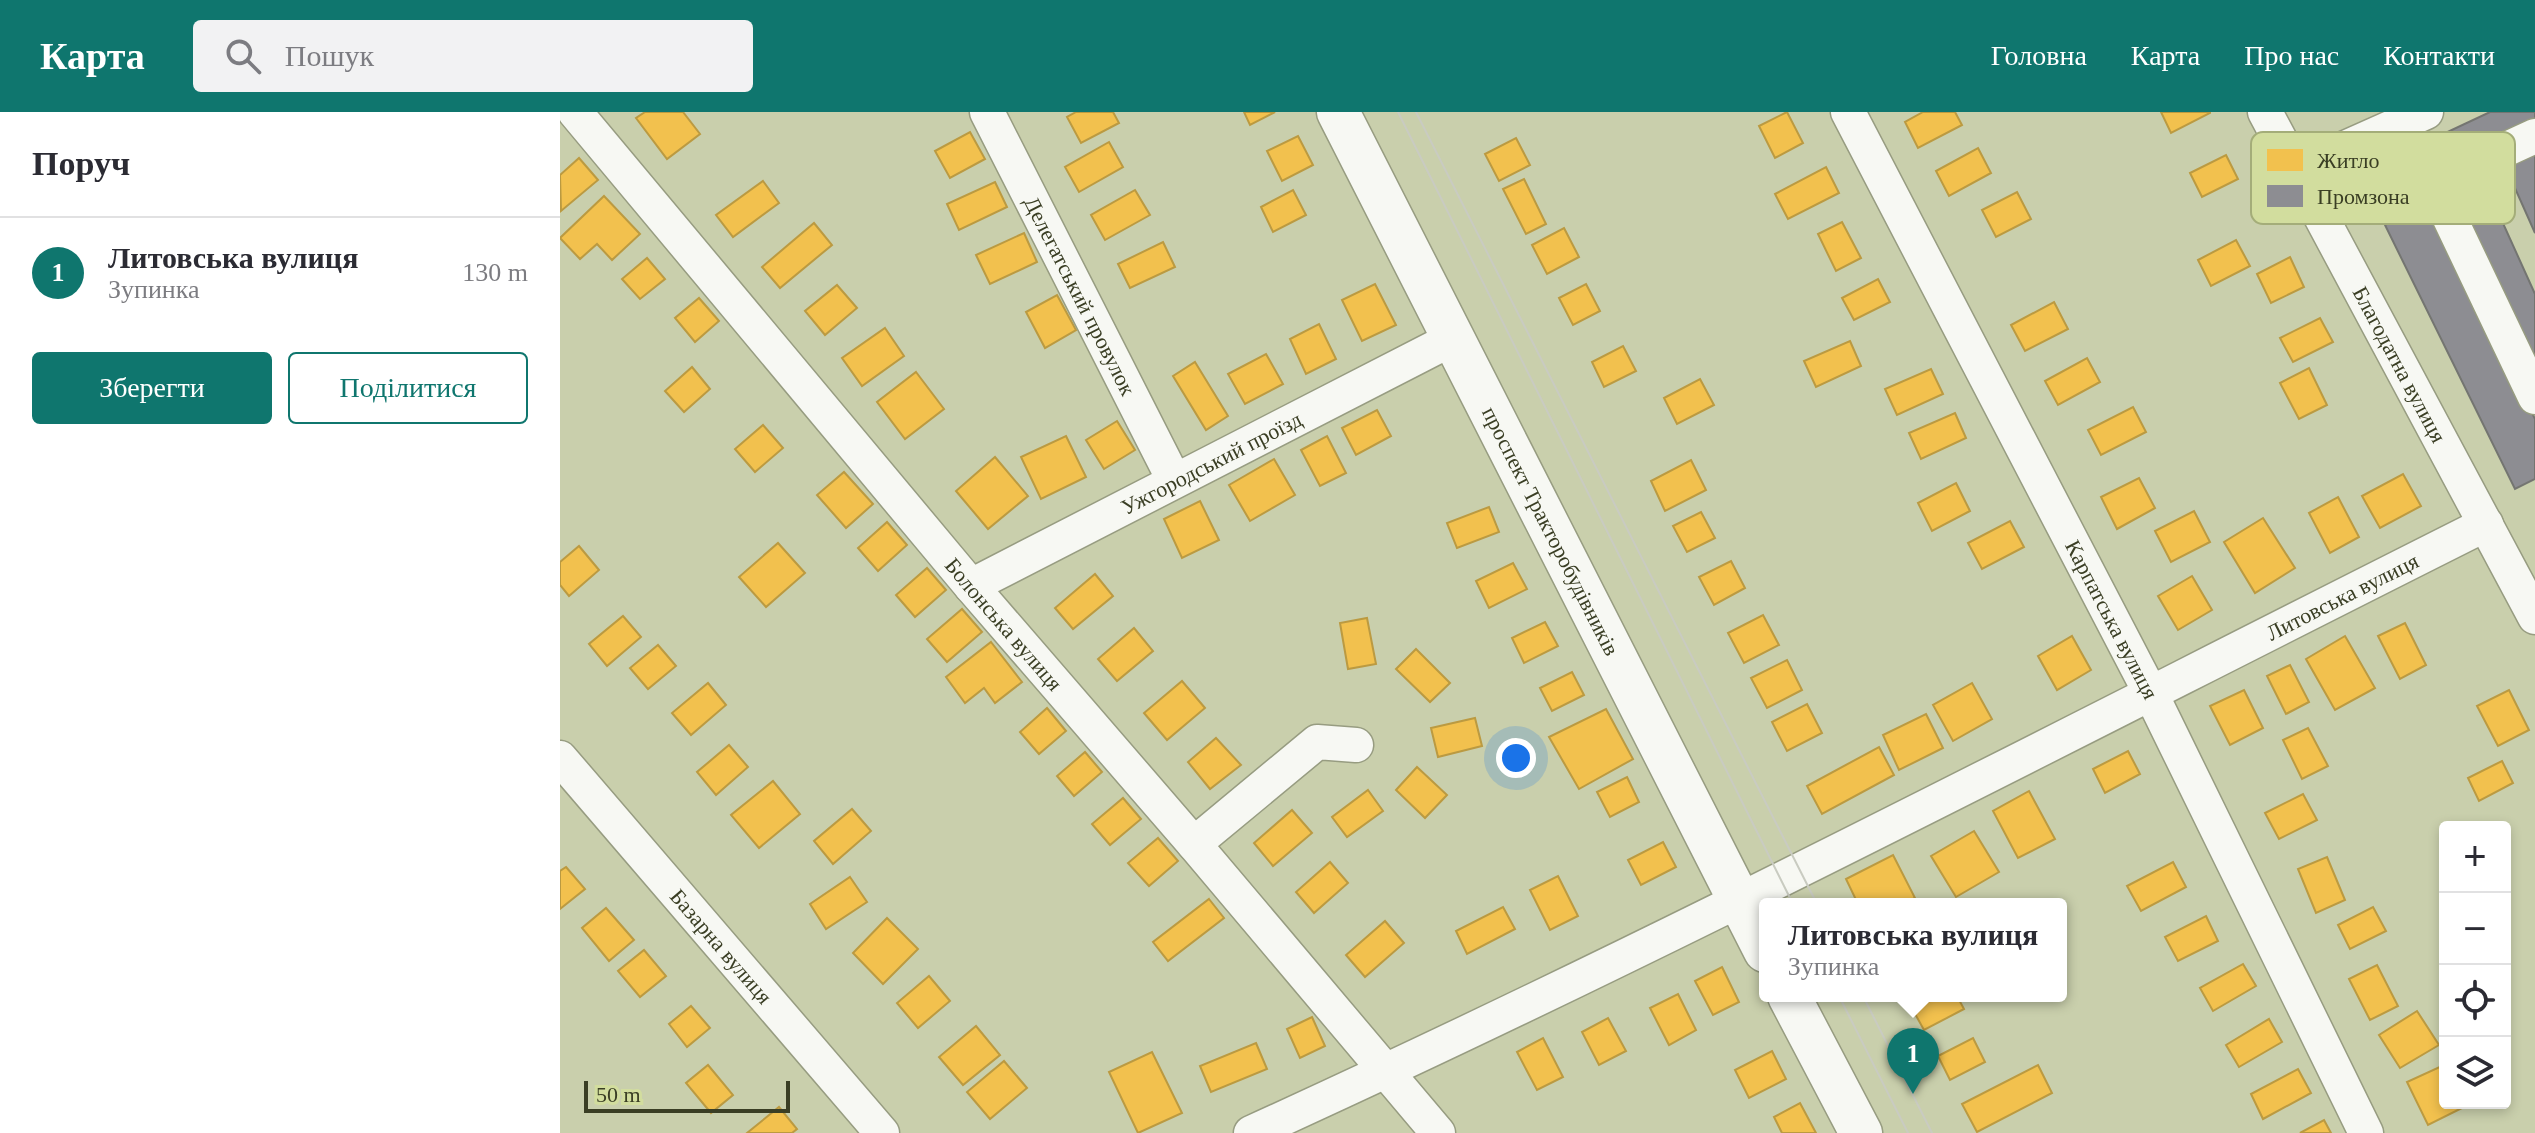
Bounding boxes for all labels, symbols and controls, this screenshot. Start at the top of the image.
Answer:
search box [193,20,753,92]
icon: search [221,34,265,78]
text: Карта [40,35,145,77]
text: Пошук [285,39,374,72]
text: Головна [1991,40,2087,71]
text: Карта [2131,40,2200,71]
text: Про нас [2244,40,2339,71]
text: Контакти [2383,40,2495,71]
legend [2251,132,2515,224]
text: Поруч [32,145,130,182]
text: Житло [2317,148,2380,173]
text: Промзона [2317,184,2410,209]
street label: Делегатський провулок [1019,192,1141,399]
text: Литовська вулиця [108,241,358,274]
text: 1 [52,258,65,287]
text: 130 m [462,258,528,287]
text: Зупинка [108,275,200,304]
street label: Благодатна вулиця [2348,282,2452,447]
button: Зберегти [32,352,272,424]
button: Поділитися [288,352,528,424]
street label: проспект Тракторобудівників [1477,402,1625,659]
street label: Ужгородський проїзд [1117,406,1306,519]
street label: Карпатська вулиця [2060,536,2164,703]
street label: Литовська вулиця [2262,548,2422,645]
street label: Болонська вулиця [940,553,1068,695]
your location [1496,738,1536,778]
map controls [2439,821,2511,1109]
button: + [2439,821,2511,893]
street label: Базарна вулиця [665,884,778,1009]
button: − [2439,893,2511,965]
popup [1759,898,2067,1002]
text: Литовська вулиця [1788,918,2038,951]
text: Зупинка [1788,952,1879,981]
button: locate [2439,965,2511,1037]
pin: 1 [1887,1028,1939,1094]
button: layers [2439,1037,2511,1109]
scale bar [584,1077,790,1113]
text: 50 m [596,1082,641,1107]

